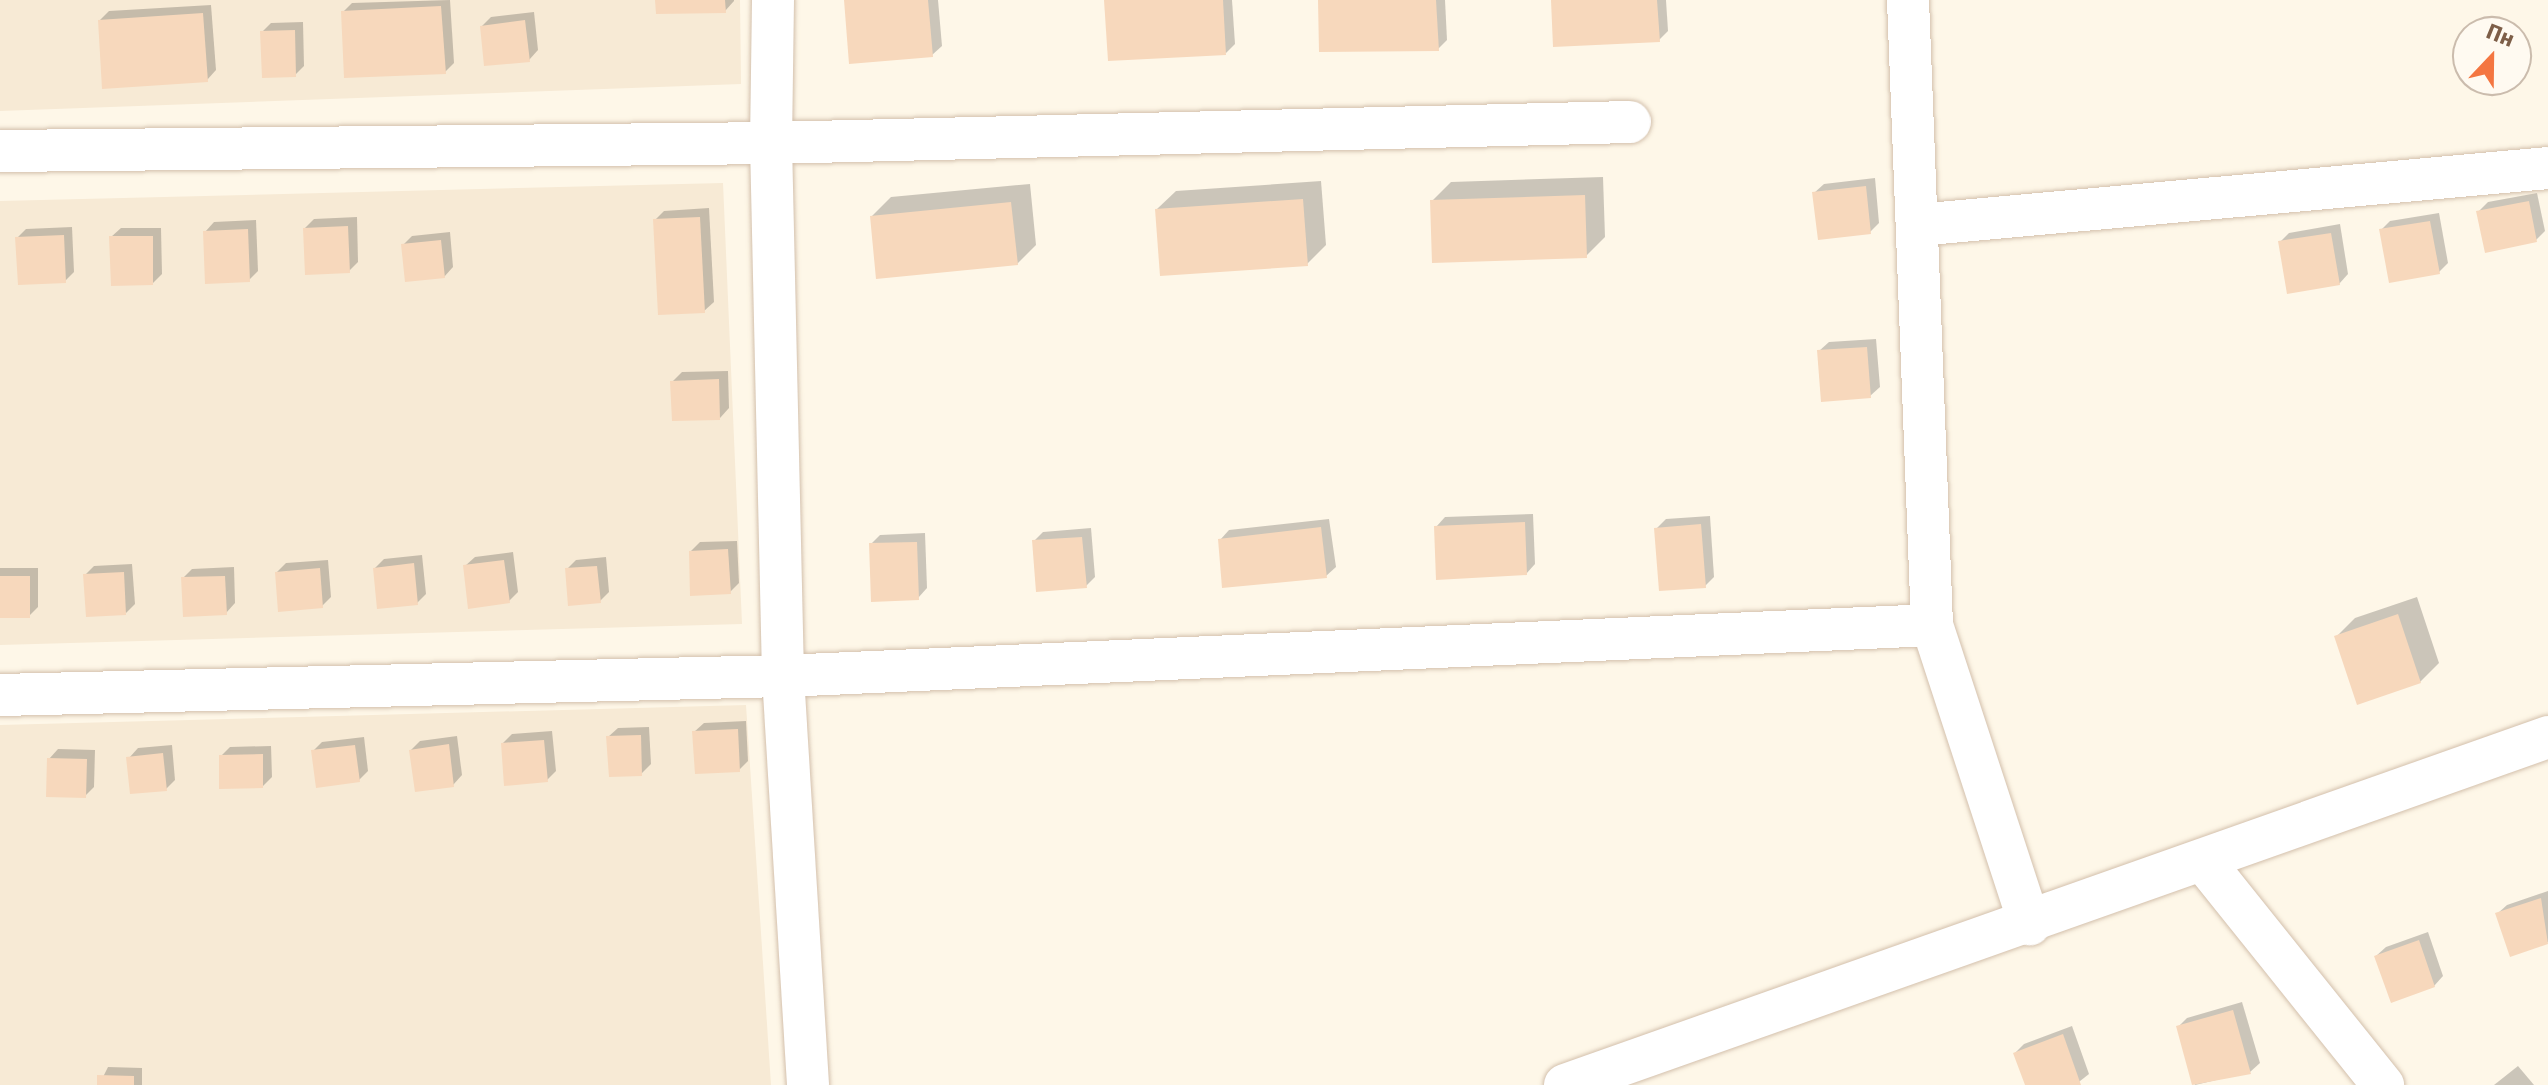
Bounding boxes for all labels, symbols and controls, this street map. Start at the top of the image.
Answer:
north arrow [2452,16,2532,96]
text: Пн [2483,17,2518,53]

